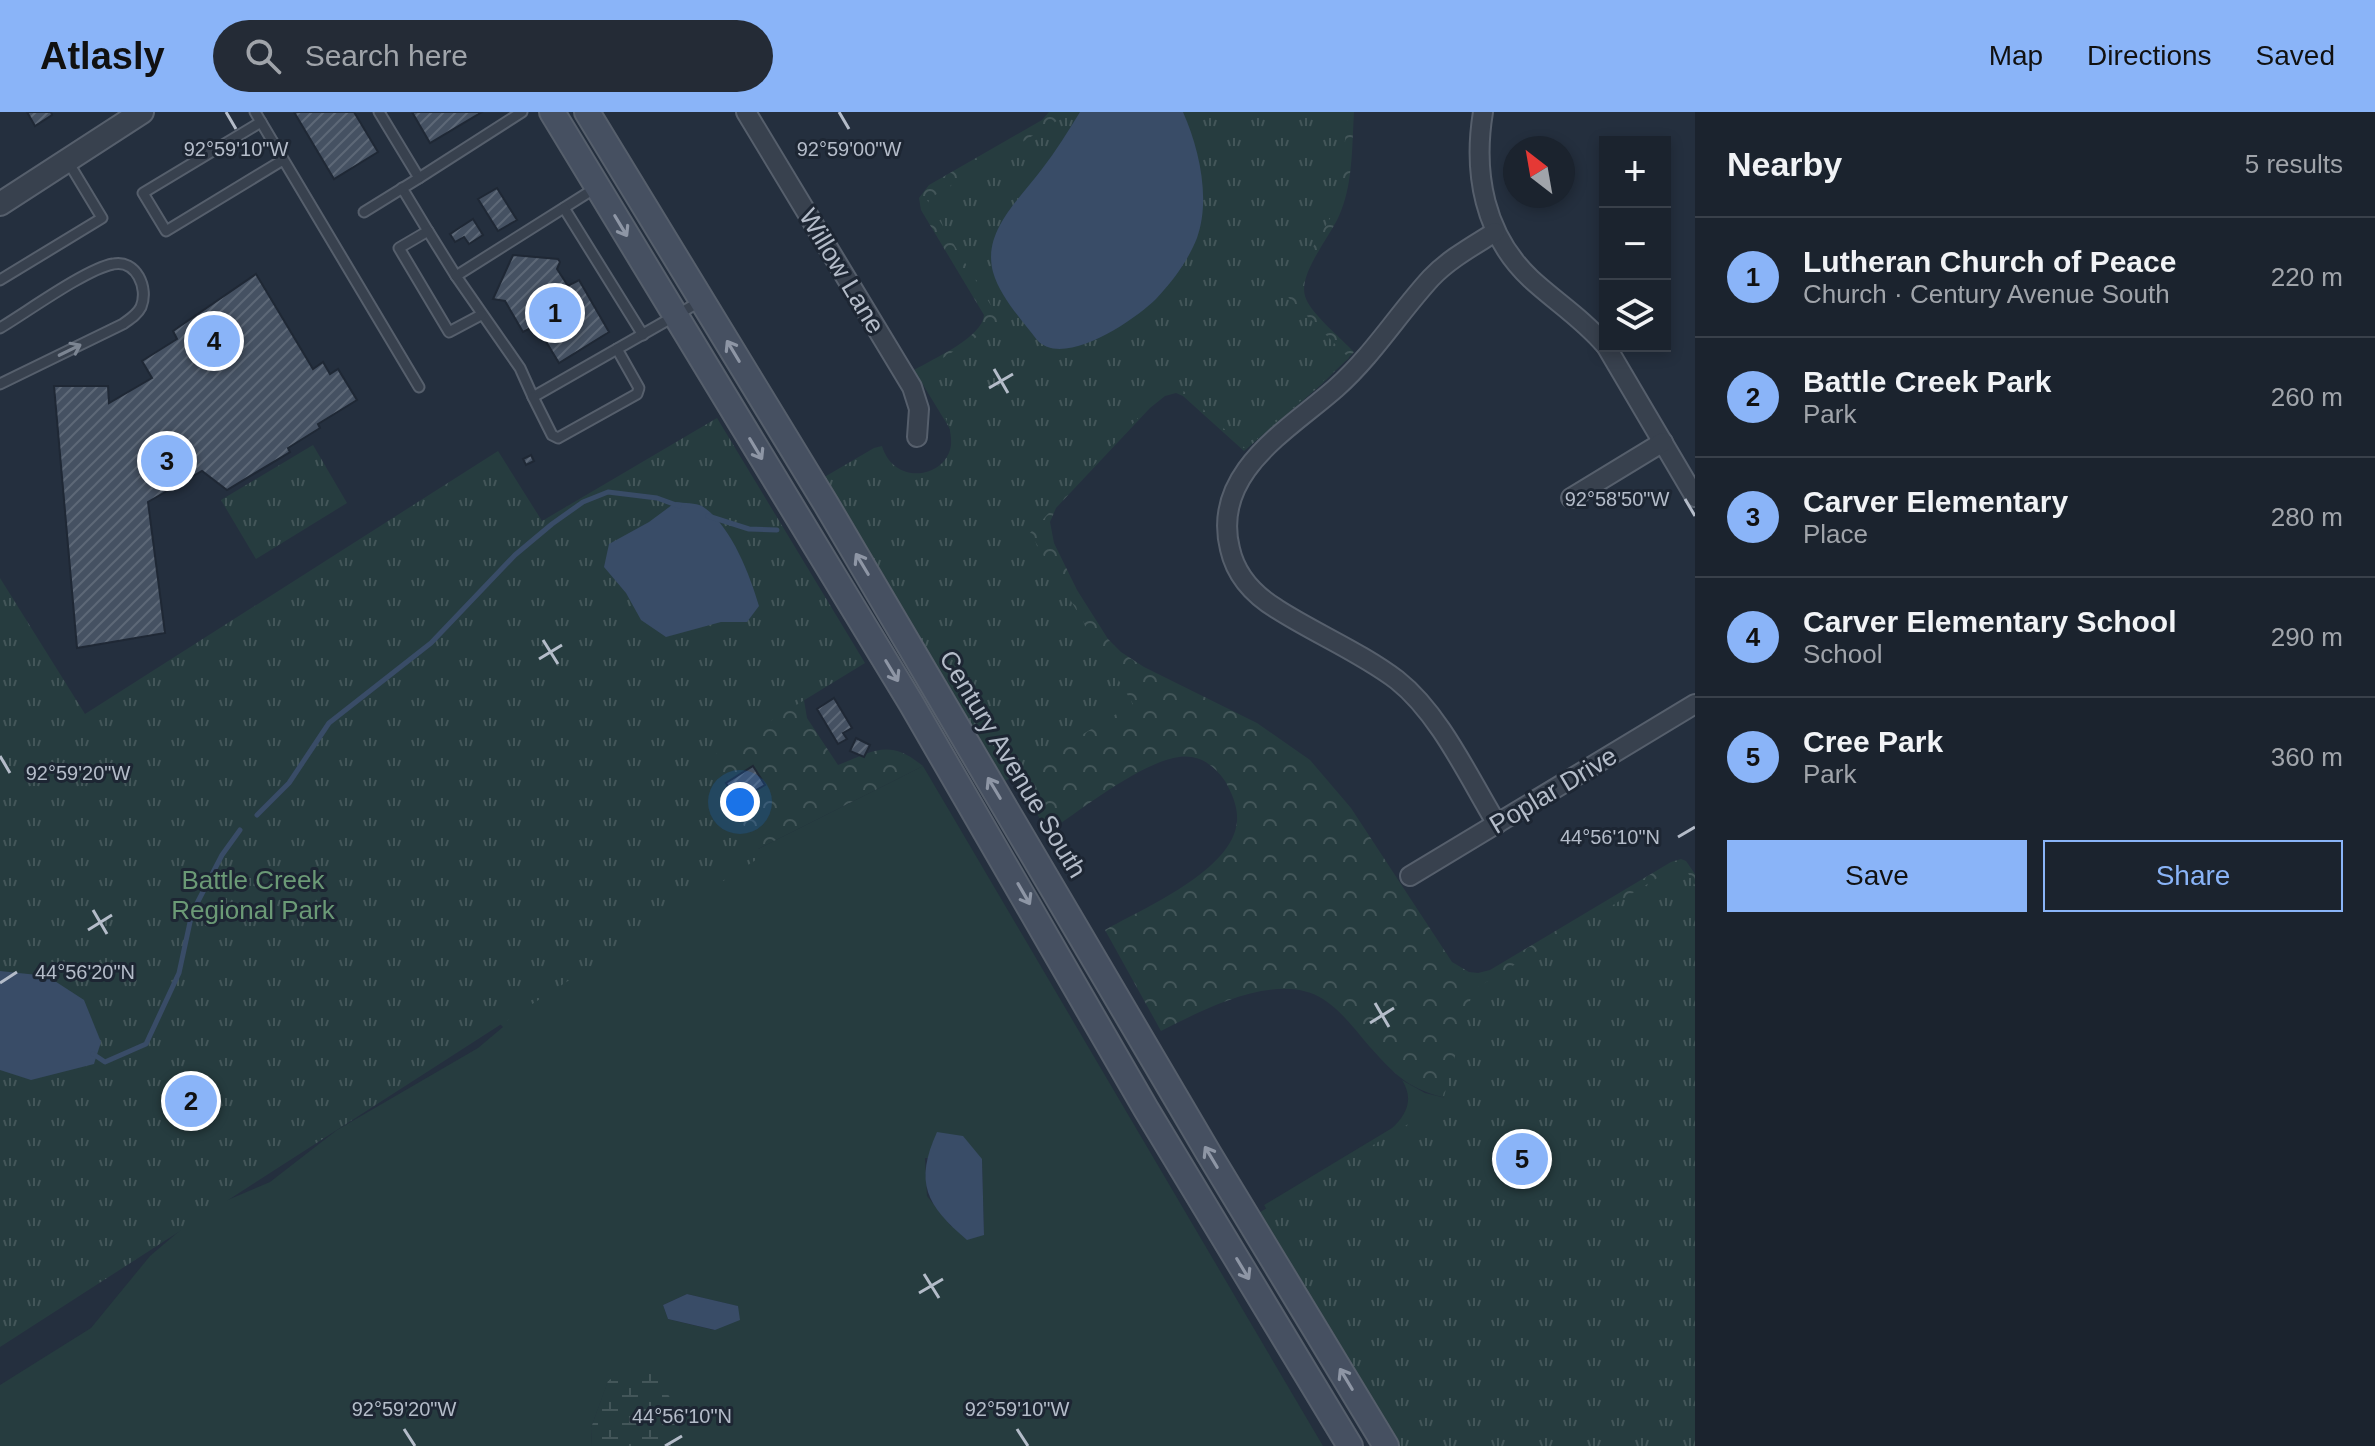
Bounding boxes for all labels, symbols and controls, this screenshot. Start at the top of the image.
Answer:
search box [213,20,773,92]
icon: search [241,34,285,78]
text: Atlasly [40,35,165,77]
text: Search here [305,39,468,72]
text: Map [1989,40,2043,71]
text: Directions [2087,40,2212,71]
text: Saved [2256,40,2335,71]
north arrow [1503,136,1575,208]
map controls [1599,136,1671,352]
button: + [1599,136,1671,208]
text: 92°59'10"W [184,138,288,160]
text: 92°59'00"W [797,138,901,160]
text: Nearby [1727,145,1842,183]
text: 5 results [2245,149,2343,179]
street label: Willow Lane [793,203,891,339]
button: − [1599,208,1671,280]
one-way arrow [613,215,629,237]
text: Lutheran Church of Peace [1803,245,2176,278]
text: 1 [1746,262,1760,292]
text: 220 m [2271,262,2343,292]
text: Church · Century Avenue South [1803,279,2170,309]
button: layers [1599,280,1671,352]
pin: 1 [529,283,581,343]
pin: 4 [188,311,240,371]
one-way arrow [724,340,740,363]
one-way arrow [58,342,82,357]
text: Battle Creek Park [1803,365,2051,398]
text: 2 [1746,382,1760,412]
text: 260 m [2271,382,2343,412]
text: Park [1803,399,1856,429]
pin: 3 [141,431,193,491]
one-way arrow [748,437,765,459]
text: Carver Elementary [1803,485,2068,518]
text: 92°58'50"W [1565,488,1669,510]
text: 3 [1746,502,1760,532]
text: 280 m [2271,502,2343,532]
text: Place [1803,519,1868,549]
one-way arrow [854,553,870,576]
text: Carver Elementary School [1803,605,2177,638]
text: 4 [1746,622,1760,652]
text: 290 m [2271,622,2343,652]
text: School [1803,639,1883,669]
street label: Century Avenue South [933,645,1093,883]
one-way arrow [884,659,900,682]
text: Cree Park [1803,725,1943,758]
street label: Poplar Drive [1484,740,1622,840]
text: 5 [1746,742,1760,772]
text: 360 m [2271,742,2343,772]
text: Park [1803,759,1856,789]
text: 92°59'20"W [26,762,130,784]
one-way arrow [986,777,1002,800]
your location [720,782,760,822]
text: 44°56'10"N [1560,826,1660,848]
button: Save [1727,840,2027,912]
button: Share [2043,840,2343,912]
park label: Battle Creek Regional Park [171,865,336,925]
one-way arrow [1016,882,1032,905]
text: 44°56'20"N [35,961,135,983]
pin: 2 [165,1071,217,1131]
pin: 5 [1496,1129,1548,1189]
one-way arrow [1202,1146,1218,1169]
one-way arrow [1235,1257,1251,1280]
one-way arrow [1338,1368,1354,1391]
text: 92°59'20"W [352,1398,456,1420]
text: 92°59'10"W [965,1398,1069,1420]
text: 44°56'10"N [632,1405,732,1427]

